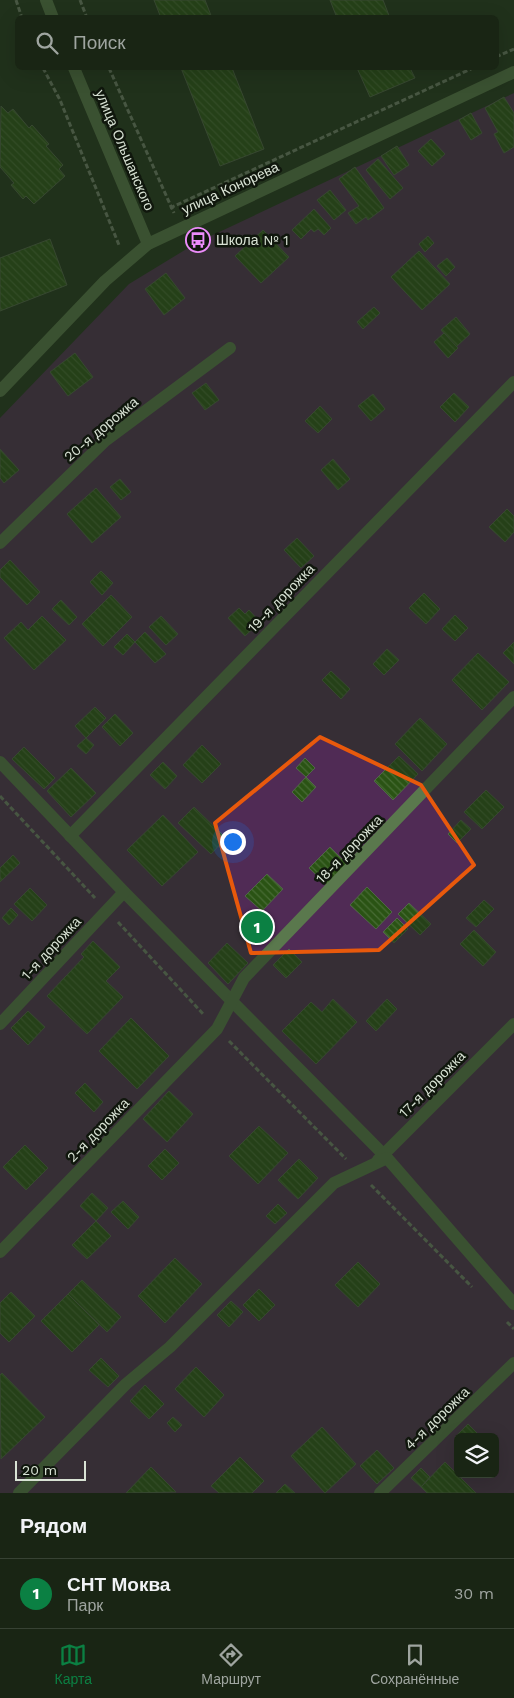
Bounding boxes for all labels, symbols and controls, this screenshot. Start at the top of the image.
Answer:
search box [15,15,499,70]
icon: search [33,29,61,57]
text: Поиск [73,31,126,54]
street label: улица Ольшанского [92,87,158,213]
street label: улица Конорева [179,158,281,218]
bus stop icon: Школа № 1 [185,227,211,253]
place label: Школа № 1 [216,232,289,248]
street label: 20-я дорожка [61,393,141,464]
street label: 19-я дорожка [244,560,318,635]
street label: 18-я дорожка [312,811,386,886]
your location [220,829,246,855]
pin: 1 [241,908,273,946]
street label: 1-я дорожка [18,913,84,983]
street label: 17-я дорожка [396,1047,469,1120]
street label: 2-я дорожка [64,1095,132,1165]
street label: 4-я дорожка [402,1383,473,1453]
map controls [454,1433,499,1478]
button: layers [454,1433,499,1478]
scale bar [15,1458,86,1481]
text: 20 m [22,1462,57,1478]
text: Рядом [20,1513,87,1538]
text: СНТ Моква [67,1573,170,1596]
text: 1 [33,1584,39,1603]
text: 30 m [454,1584,494,1603]
text: Парк [67,1596,103,1615]
tab: Карта [55,1641,92,1687]
tab: Маршрут [201,1641,261,1687]
tab: Сохранённые [370,1641,459,1687]

